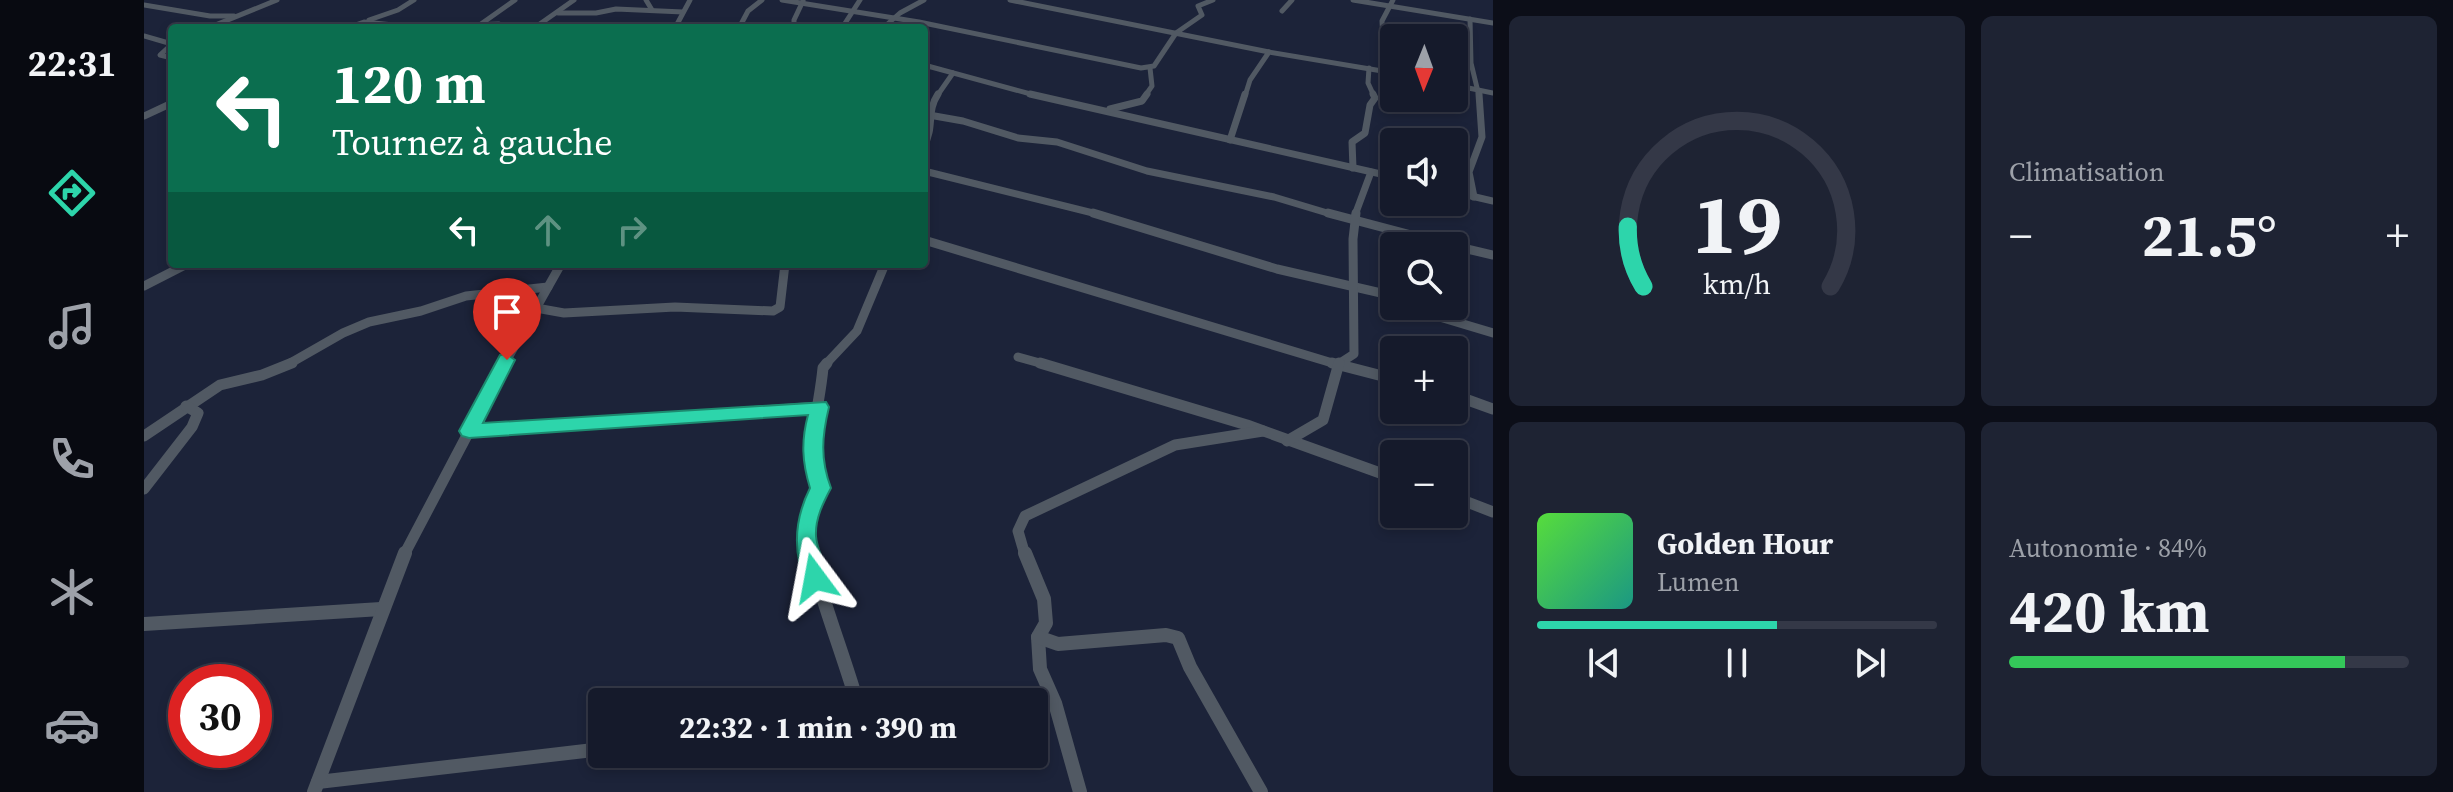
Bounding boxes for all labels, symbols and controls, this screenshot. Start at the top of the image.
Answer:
north arrow [1380,24,1468,112]
map controls [1380,24,1468,528]
text: 22:31 [28,39,116,88]
text: 120 m [332,45,486,122]
icon: left [200,56,304,160]
text: Tournez à gauche [332,118,613,167]
button: sound [1380,128,1468,216]
text: Climatisation [2009,154,2165,190]
icon: directions [44,165,100,221]
text: 19 [1692,167,1782,281]
text: 21.5° [2141,194,2277,276]
text: − [2009,205,2032,266]
text: + [2386,205,2409,266]
icon: left [442,208,486,252]
icon: ahead [526,208,570,252]
icon: right [610,208,654,252]
button: search [1380,232,1468,320]
text: km/h [1703,264,1771,304]
pin [473,278,541,360]
icon: arrive [485,290,529,334]
icon: music [44,298,100,354]
button: + [1380,336,1468,424]
icon: phone [44,431,100,487]
button: − [1380,440,1468,528]
text: Golden Hour [1657,523,1833,564]
text: Autonomie · 84% [2009,530,2207,566]
position arrow [773,536,857,620]
icon: climate [44,564,100,620]
text: Lumen [1657,564,1739,600]
text: 420 km [2009,570,2210,652]
icon: previous [1582,641,1626,685]
icon: pause [1715,641,1759,685]
icon: next [1848,641,1892,685]
speed limit sign: 30 [168,664,272,768]
icon: car [44,697,100,753]
text: 22:32 · 1 min · 390 m [679,707,957,748]

